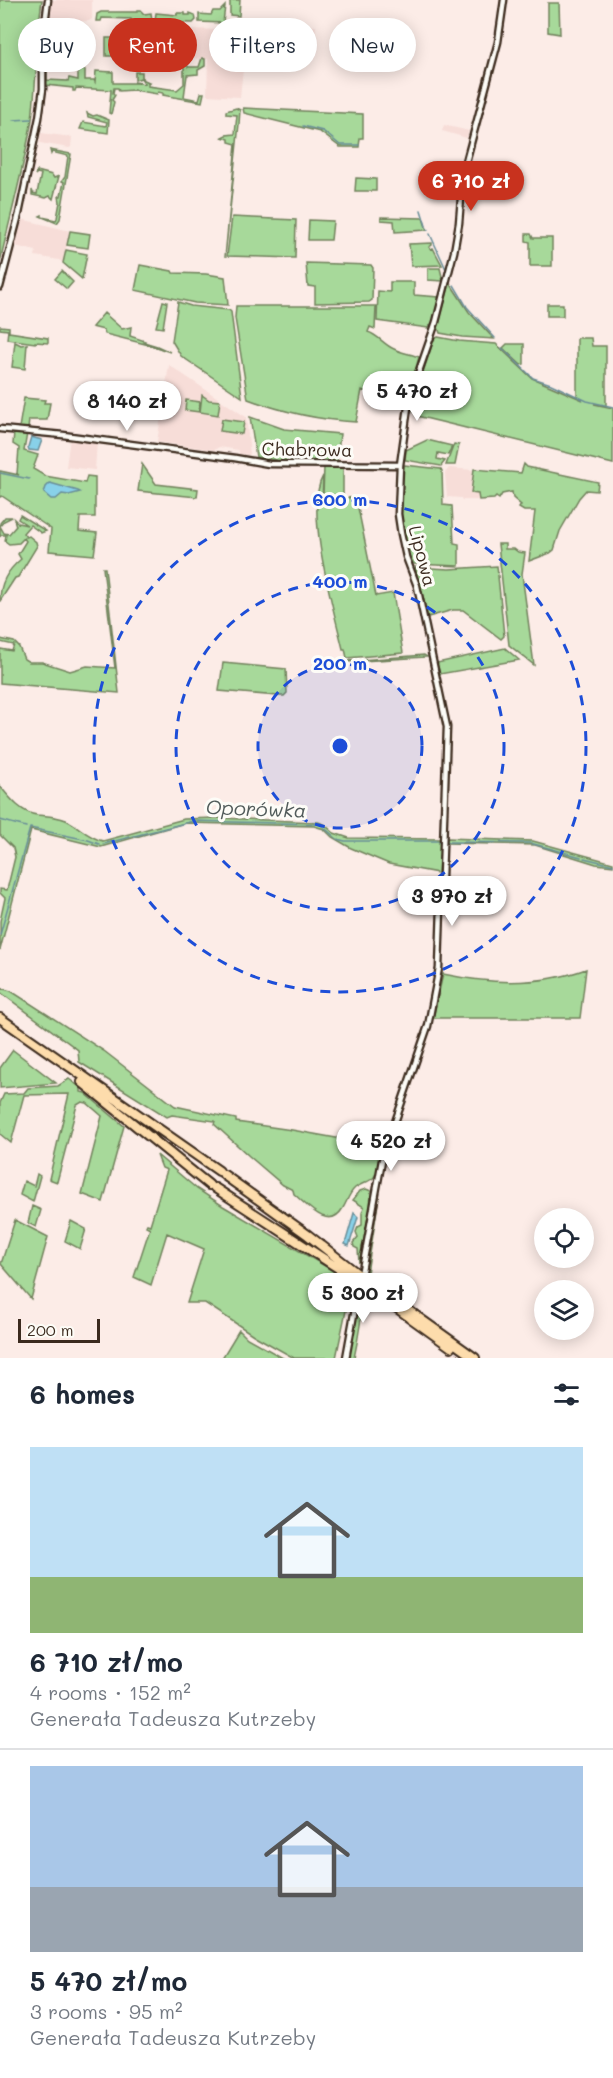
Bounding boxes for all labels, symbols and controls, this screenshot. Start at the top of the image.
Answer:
chip: Buy [18,18,96,72]
chip: Rent [108,18,197,72]
chip: Filters [209,18,317,72]
chip: New [329,18,416,72]
pin: 6 710 zł [409,161,533,212]
text: 6 710 zł [432,167,510,193]
pin: 5 470 zł [355,371,479,422]
text: 5 470 zł [376,377,458,403]
pin: 8 140 zł [65,381,189,432]
text: 8 140 zł [87,387,167,413]
street label: Chabrowa [262,436,353,462]
text: 600 m [313,487,367,511]
street label: Lipowa [403,523,443,589]
text: 400 m [312,569,368,593]
text: 200 m [313,651,367,675]
centre of rings [330,736,350,756]
water label: Oporówka [205,793,307,823]
pin: 3 970 zł [390,876,514,927]
text: 3 970 zł [412,882,492,908]
pin: 4 520 zł [329,1121,453,1172]
text: 4 520 zł [350,1127,432,1153]
map controls [534,1208,594,1340]
button: locate [534,1208,594,1268]
pin: 5 300 zł [301,1273,425,1324]
text: 5 300 zł [322,1279,404,1305]
button: layers [534,1280,594,1340]
scale bar [18,1316,100,1344]
text: 200 m [27,1319,74,1340]
text: 6 homes [30,1377,135,1411]
icon: filters [550,1378,583,1411]
icon: home [253,1486,361,1594]
text: 6 710 zł/mo [30,1645,183,1679]
text: 4 rooms · 152 m² [30,1679,191,1705]
text: Generała Tadeusza Kutrzeby [30,1705,316,1731]
icon: home [253,1805,361,1913]
text: 5 470 zł/mo [30,1964,187,1998]
text: 3 rooms · 95 m² [30,1998,182,2024]
text: Generała Tadeusza Kutrzeby [30,2024,316,2050]

